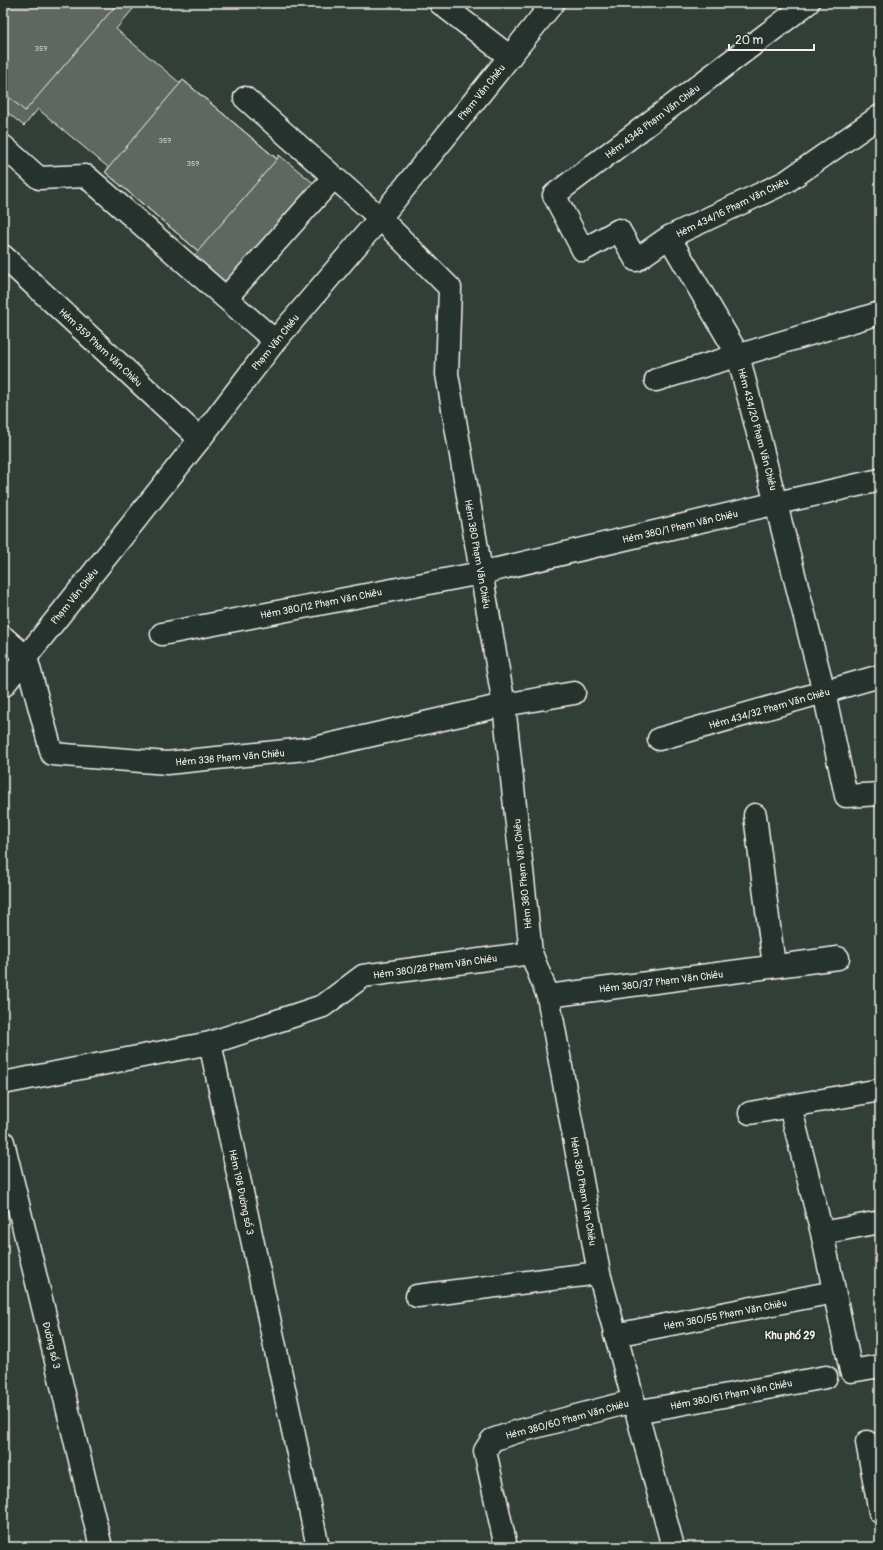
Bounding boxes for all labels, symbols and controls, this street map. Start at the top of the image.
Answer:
scale bar [729,26,814,52]
text: 20 m [735,33,764,48]
house number: 359 [35,44,47,53]
street label: Phạm Văn Chiêu [456,62,508,123]
street label: Hẻm 4348 Phạm Văn Chiêu [603,82,702,161]
house number: 359 [159,136,171,145]
house number: 359 [187,159,199,168]
street label: Hẻm 434/16 Phạm Văn Chiêu [674,175,791,240]
street label: Hẻm 359 Phạm Văn Chiêu [56,306,144,389]
street label: Phạm Văn Chiêu [250,312,302,373]
street label: Hẻm 434/20 Phạm Văn Chiêu [735,367,779,492]
street label: Hẻm 380 Phạm Văn Chiêu [461,499,493,610]
street label: Hẻm 380/1 Phạm Văn Chiêu [621,508,739,546]
street label: Phạm Văn Chiêu [49,566,101,627]
street label: Hẻm 380/12 Phạm Văn Chiêu [259,586,383,622]
street label: Hẻm 434/32 Phạm Văn Chiêu [707,686,831,732]
street label: Hẻm 338 Phạm Văn Chiêu [175,747,285,769]
street label: Hẻm 380 Phạm Văn Chiêu [511,818,535,930]
street label: Hẻm 380/28 Phạm Văn Chiêu [372,952,498,982]
street label: Hẻm 380/37 Phạm Văn Chiêu [598,968,724,996]
street label: Hẻm 380 Phạm Văn Chiêu [567,1136,599,1247]
street label: Hẻm 198 Đường số 3 [226,1148,257,1236]
street label: Hẻm 380/55 Phạm Văn Chiêu [663,1297,788,1333]
street label: Đường số 3 [39,1320,64,1370]
district label: Khu phố 29 [765,1328,815,1342]
street label: Hẻm 380/61 Phạm Văn Chiêu [669,1377,793,1413]
street label: Hẻm 380/60 Phạm Văn Chiêu [504,1398,630,1442]

